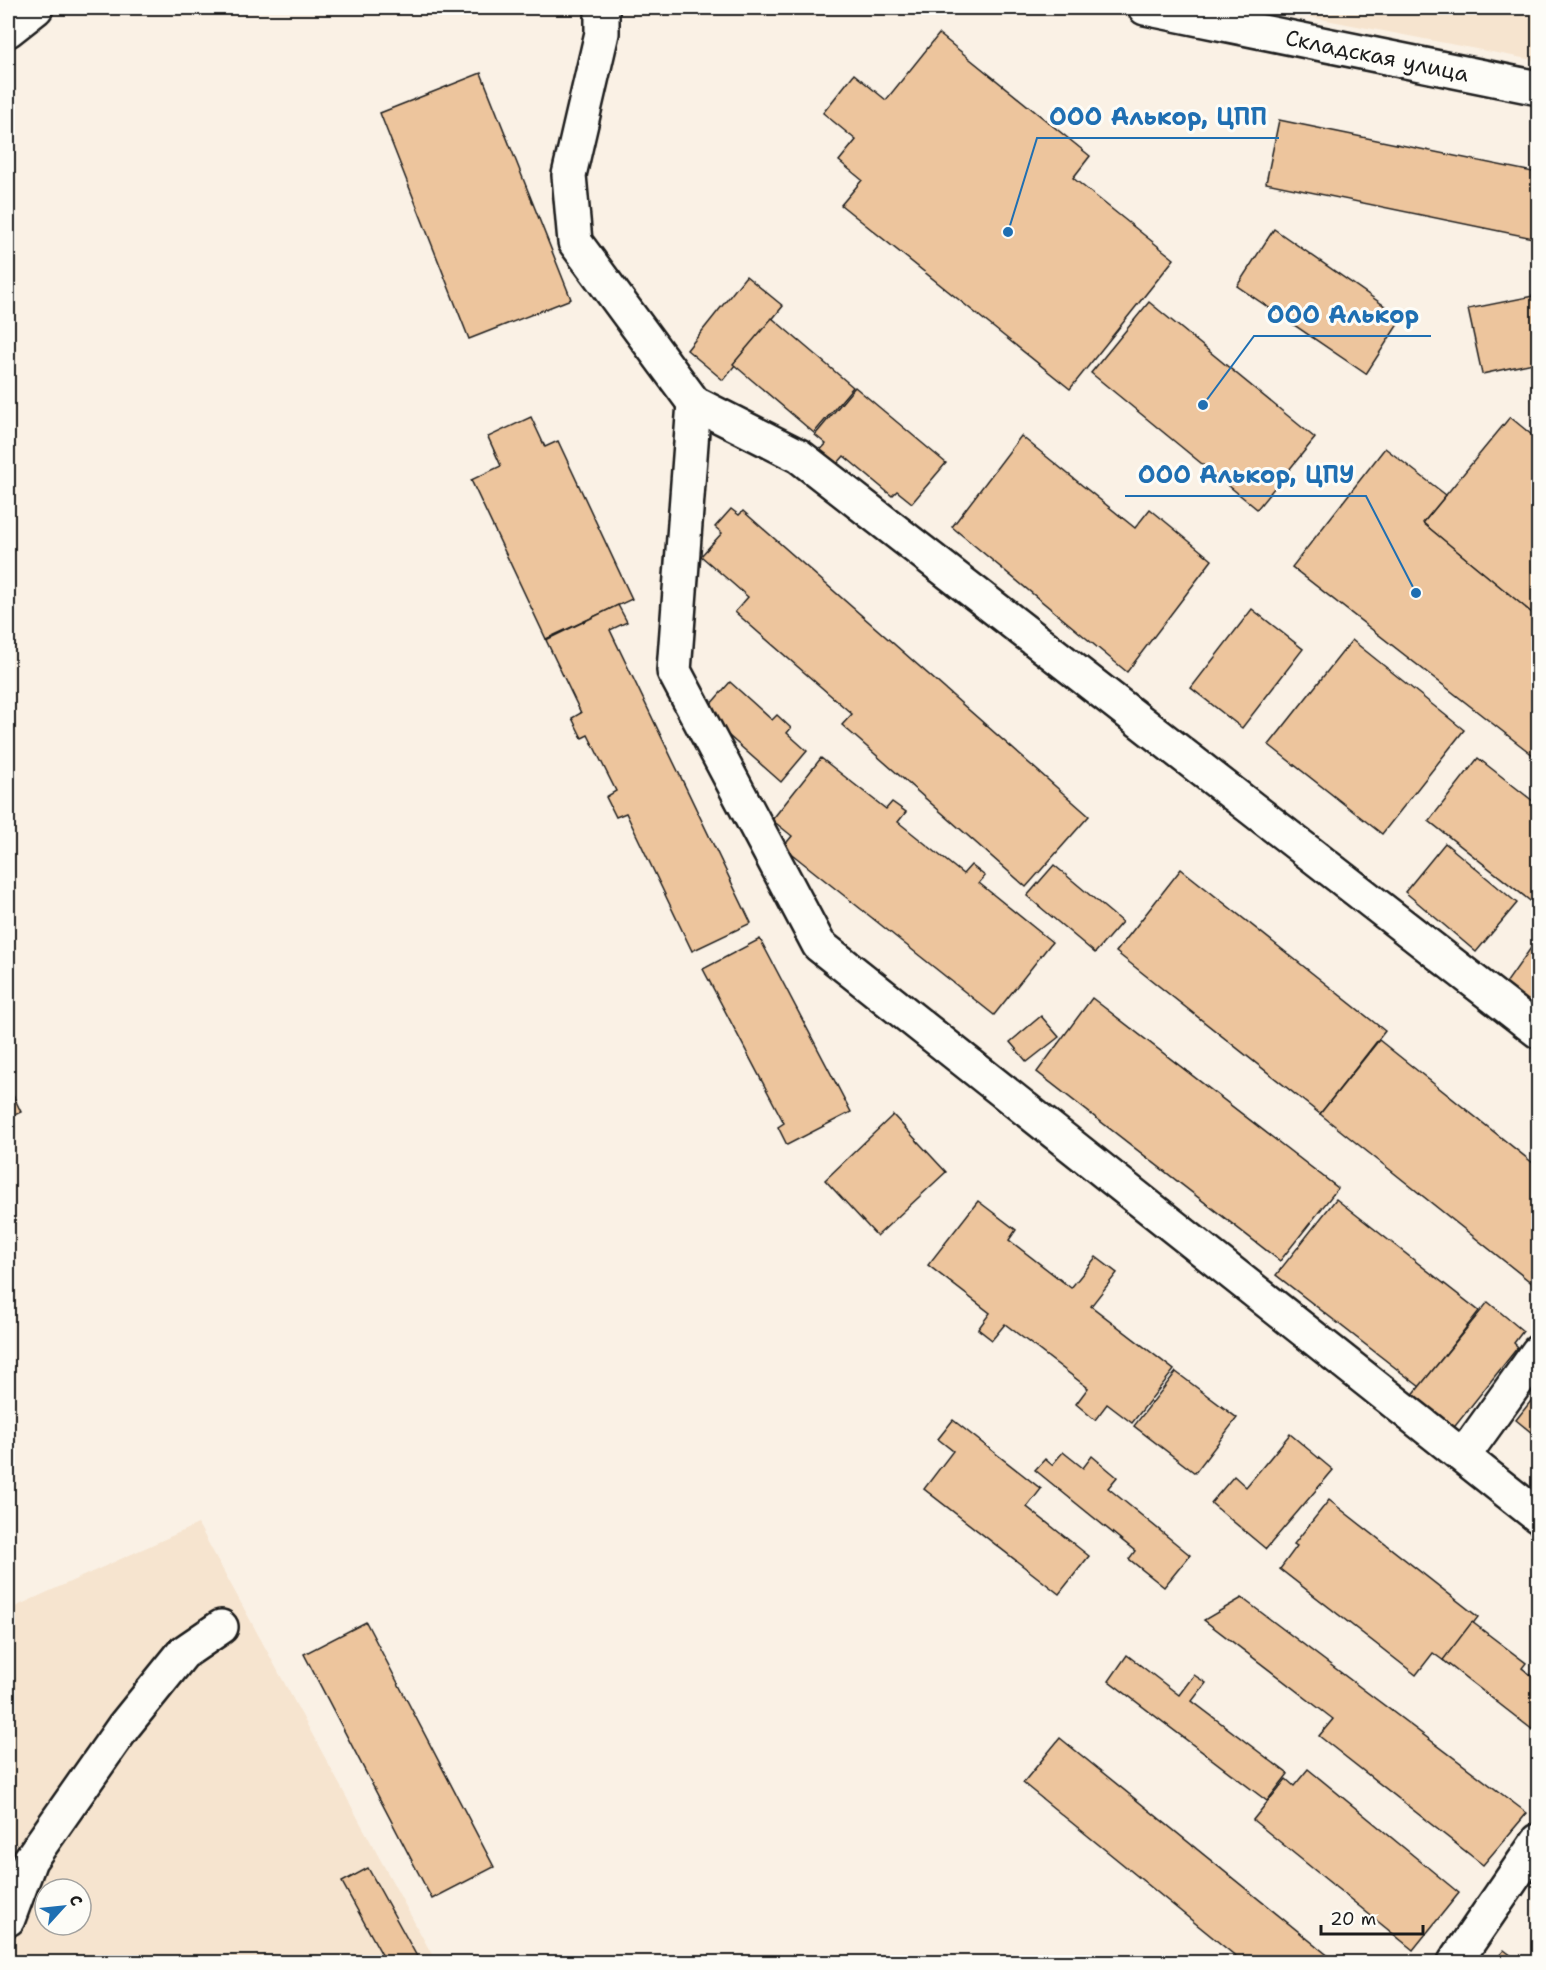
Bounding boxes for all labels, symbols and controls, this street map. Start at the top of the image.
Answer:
street label: Складская улица [1283,22,1472,88]
callout: ООО Алькор, ЦПП [1037,96,1279,138]
text: ООО Алькор, ЦПП [1049,101,1267,133]
callout: ООО Алькор [1254,294,1431,336]
text: ООО Алькор [1267,299,1419,331]
callout: ООО Алькор, ЦПУ [1125,454,1366,496]
text: ООО Алькор, ЦПУ [1138,459,1354,491]
north arrow [33,1877,93,1937]
text: С [64,1891,88,1910]
scale bar [1321,1898,1423,1936]
text: 20 m [1330,1907,1376,1931]

